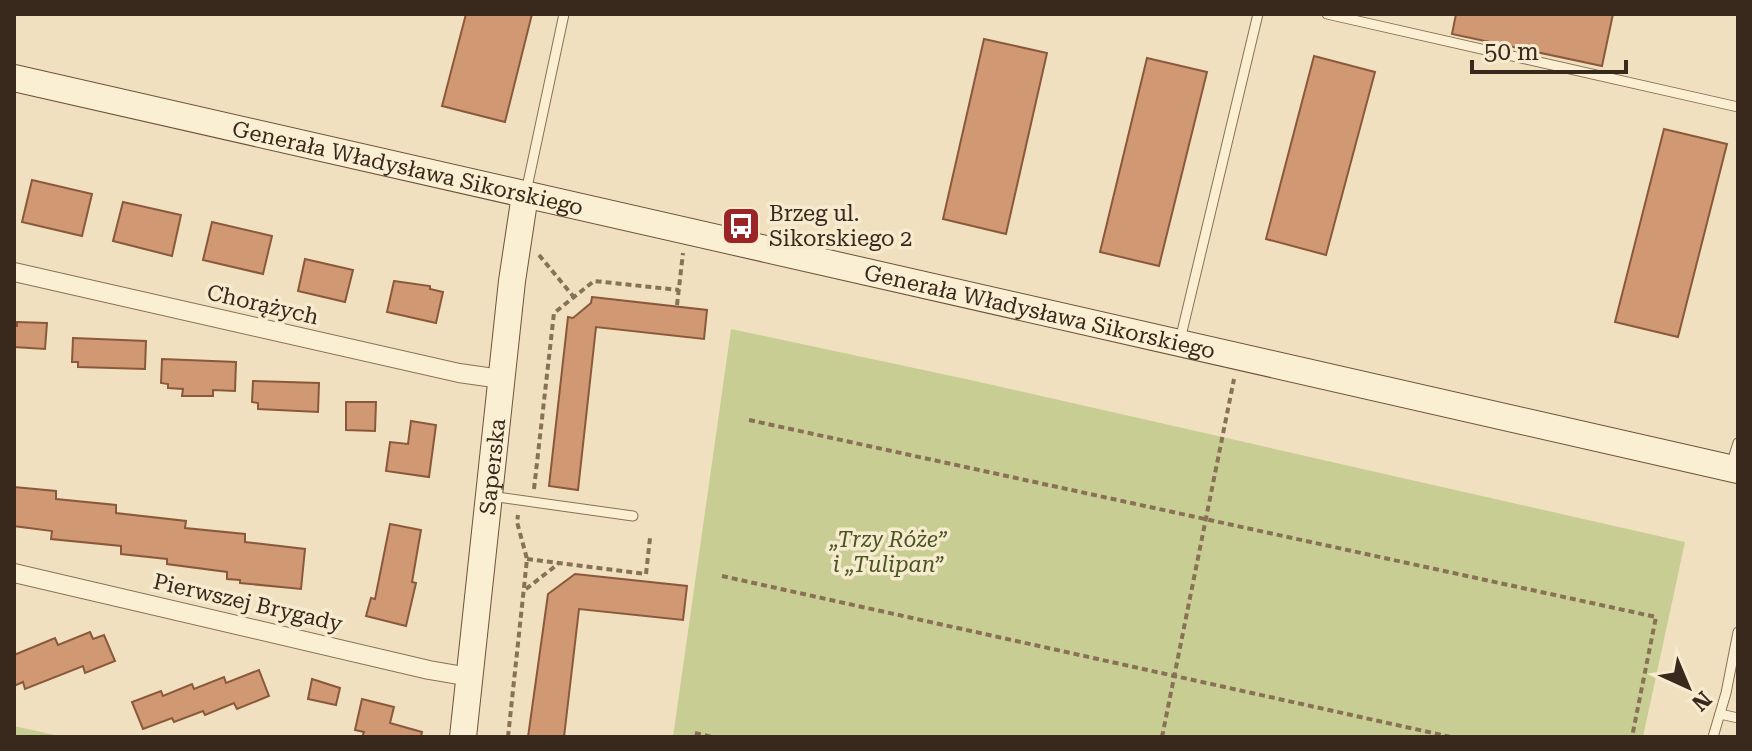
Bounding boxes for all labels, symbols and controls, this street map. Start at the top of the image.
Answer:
scale bar [1472,24,1626,74]
text: 50 m [1484,38,1539,66]
street label: Generała Władysława Sikorskiego [230,116,586,220]
place label: Brzeg ul. Sikorskiego 2 [769,201,912,251]
bus stop icon: Brzeg ul. Sikorskiego 2 [720,205,762,247]
street label: Generała Władysława Sikorskiego [862,260,1218,364]
street label: Chorążych [205,279,321,329]
street label: Saperska [475,417,510,516]
park label: „Trzy Róże” i „Tulipan” [828,527,947,577]
street label: Pierwszej Brygady [151,569,345,636]
north arrow [1648,647,1728,727]
text: N [1687,686,1716,716]

